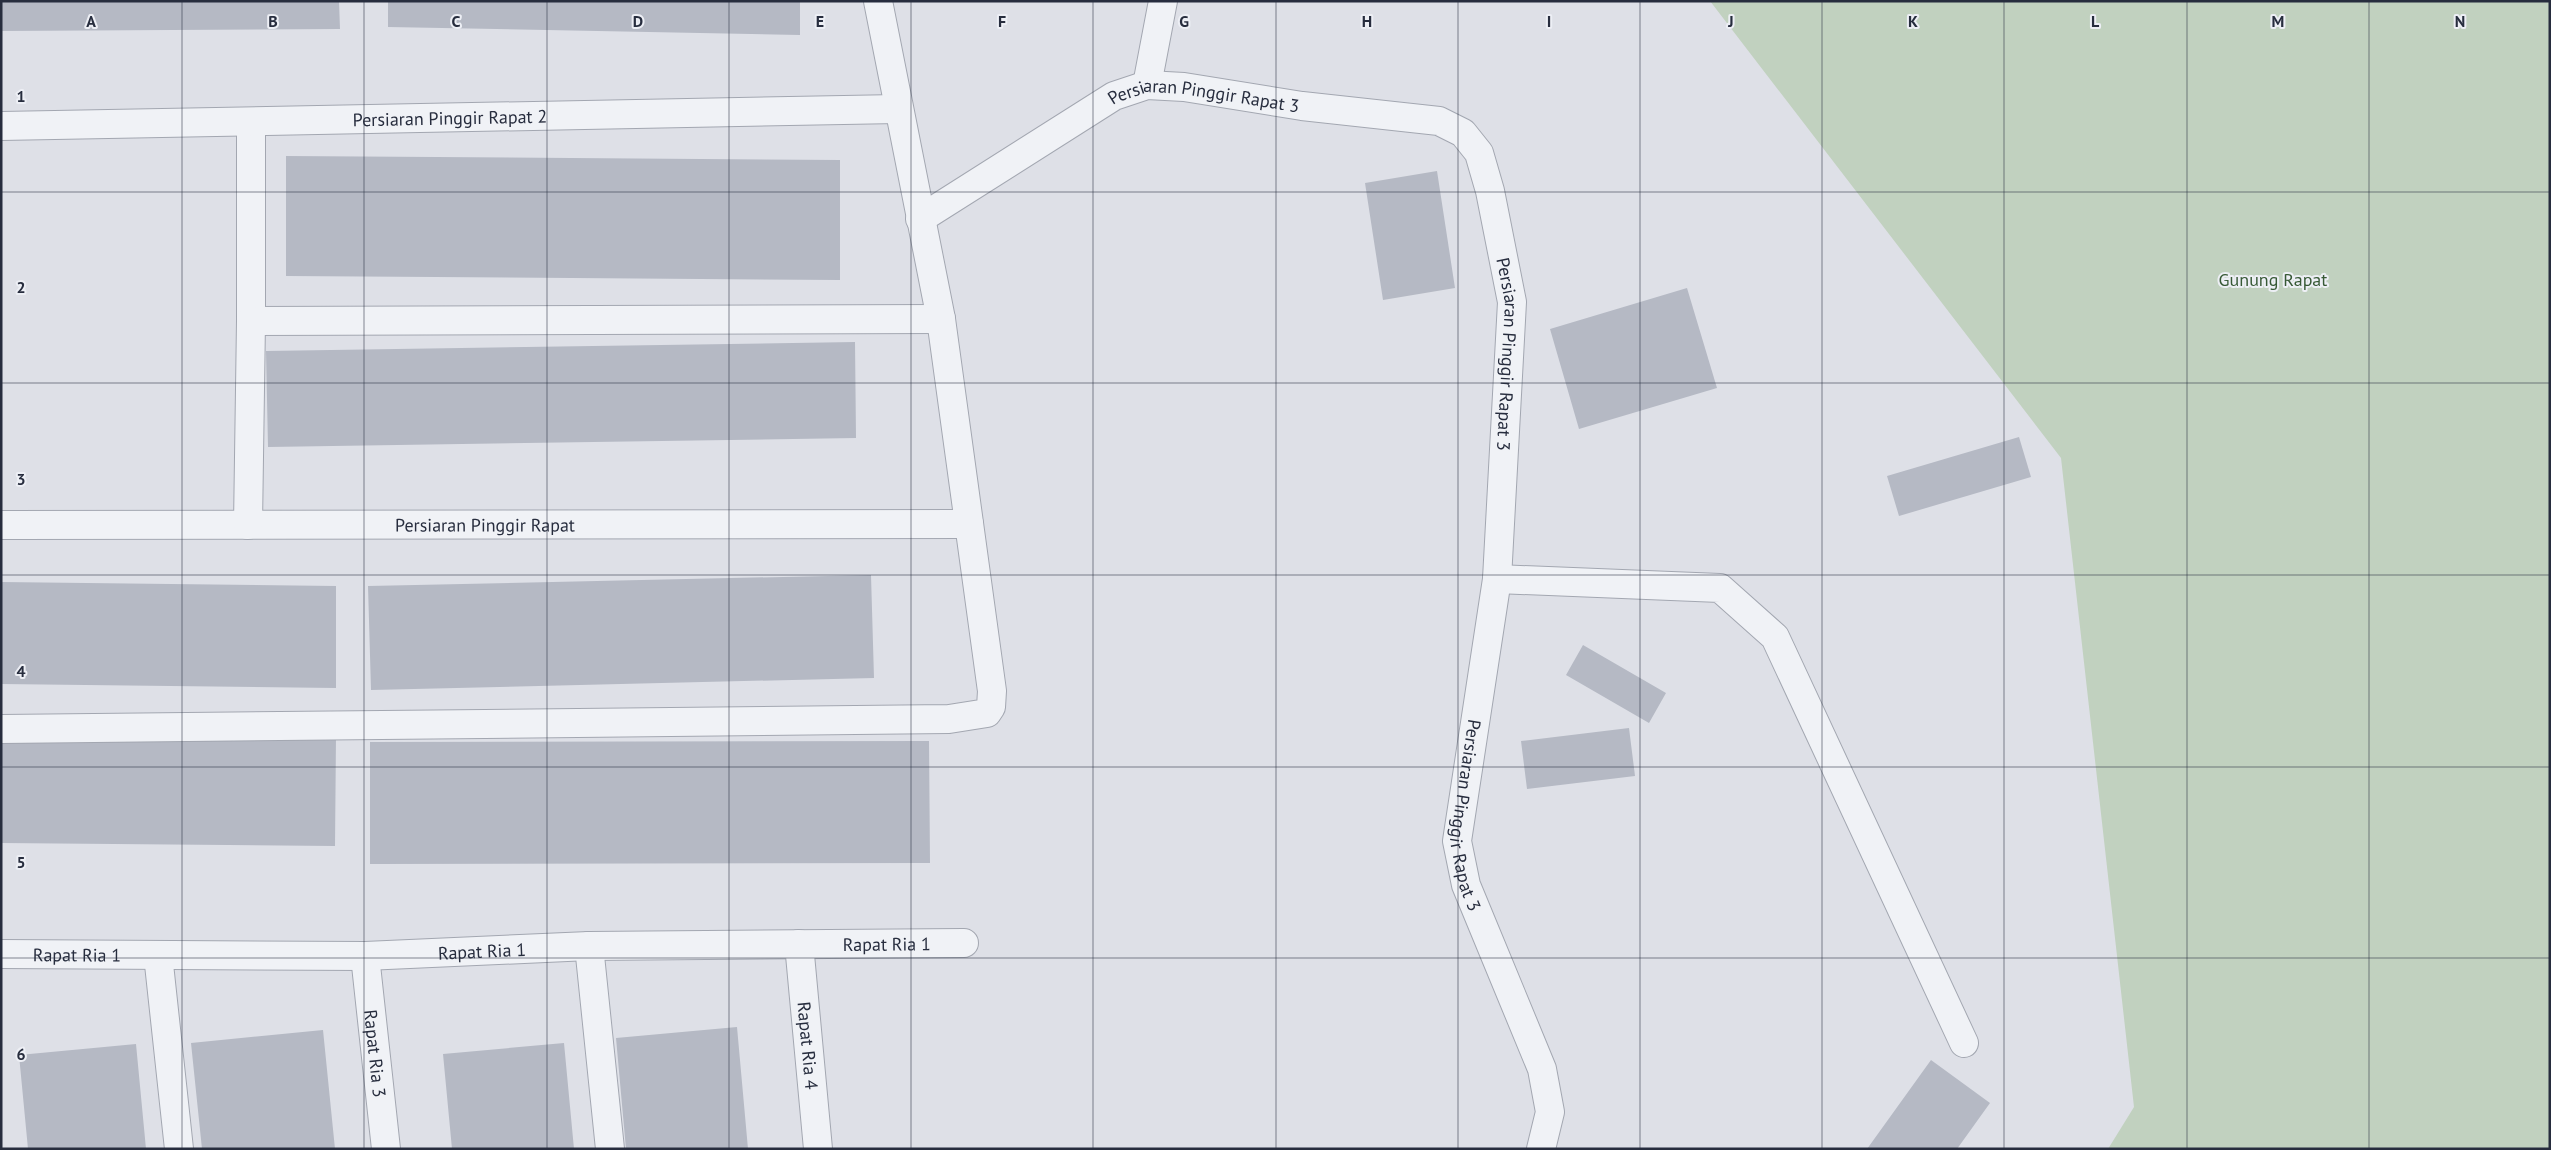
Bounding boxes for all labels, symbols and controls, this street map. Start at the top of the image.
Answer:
text: A [86,11,96,31]
text: B [268,11,278,31]
text: C [452,11,461,31]
text: D [633,11,643,31]
text: E [816,11,824,31]
text: F [998,11,1006,31]
text: G [1179,11,1189,31]
text: H [1362,11,1372,31]
text: I [1547,11,1551,31]
text: J [1727,11,1734,31]
text: K [1908,11,1918,31]
text: L [2091,11,2100,31]
text: M [2272,11,2284,31]
text: N [2455,11,2465,31]
street label: Persiaran Pinggir Rapat 3 [1103,73,1301,117]
text: 1 [16,86,26,106]
street label: Persiaran Pinggir Rapat 2 [352,104,547,131]
street label: Persiaran Pinggir Rapat 3 [1492,255,1523,452]
park label: Gunung Rapat [2219,268,2327,291]
text: 2 [16,277,26,297]
text: 3 [16,469,26,489]
street label: Persiaran Pinggir Rapat [395,513,575,536]
text: 4 [16,661,26,681]
street label: Persiaran Pinggir Rapat 3 [1445,718,1487,914]
text: 5 [16,852,26,872]
street label: Rapat Ria 1 [843,932,931,955]
street label: Rapat Ria 1 [437,937,526,964]
street label: Rapat Ria 1 [33,943,121,966]
street label: Rapat Ria 4 [793,1001,824,1091]
street label: Rapat Ria 3 [359,1008,392,1099]
text: 6 [16,1044,26,1064]

